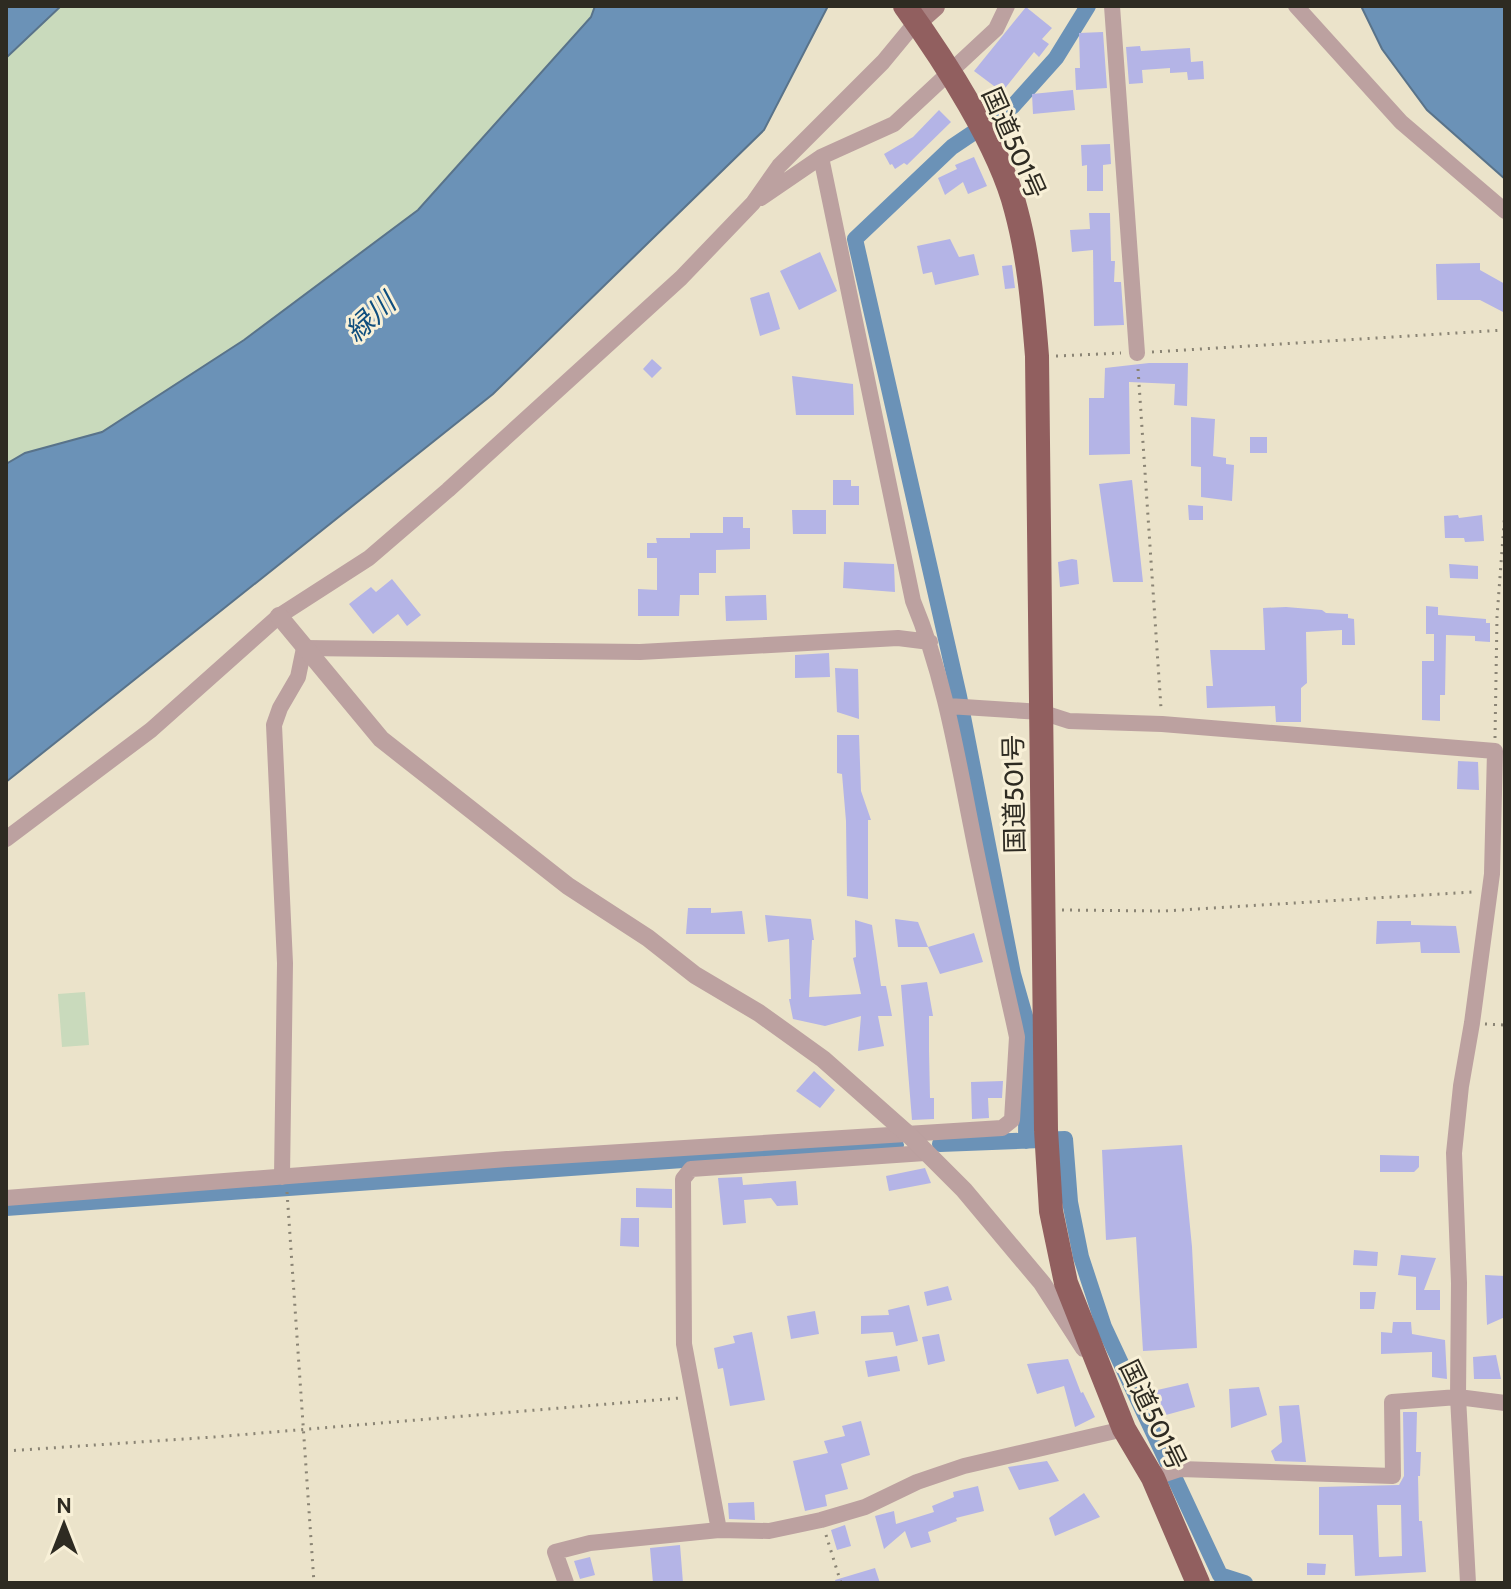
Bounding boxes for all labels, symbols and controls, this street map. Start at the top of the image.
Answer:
street label: 国道501号 [975,82,1053,204]
water label: 緑川 [338,284,404,348]
street label: 国道501号 [997,734,1031,854]
street label: 国道501号 [1113,1355,1193,1475]
north arrow [24,1485,104,1565]
text: N [56,1492,72,1519]

